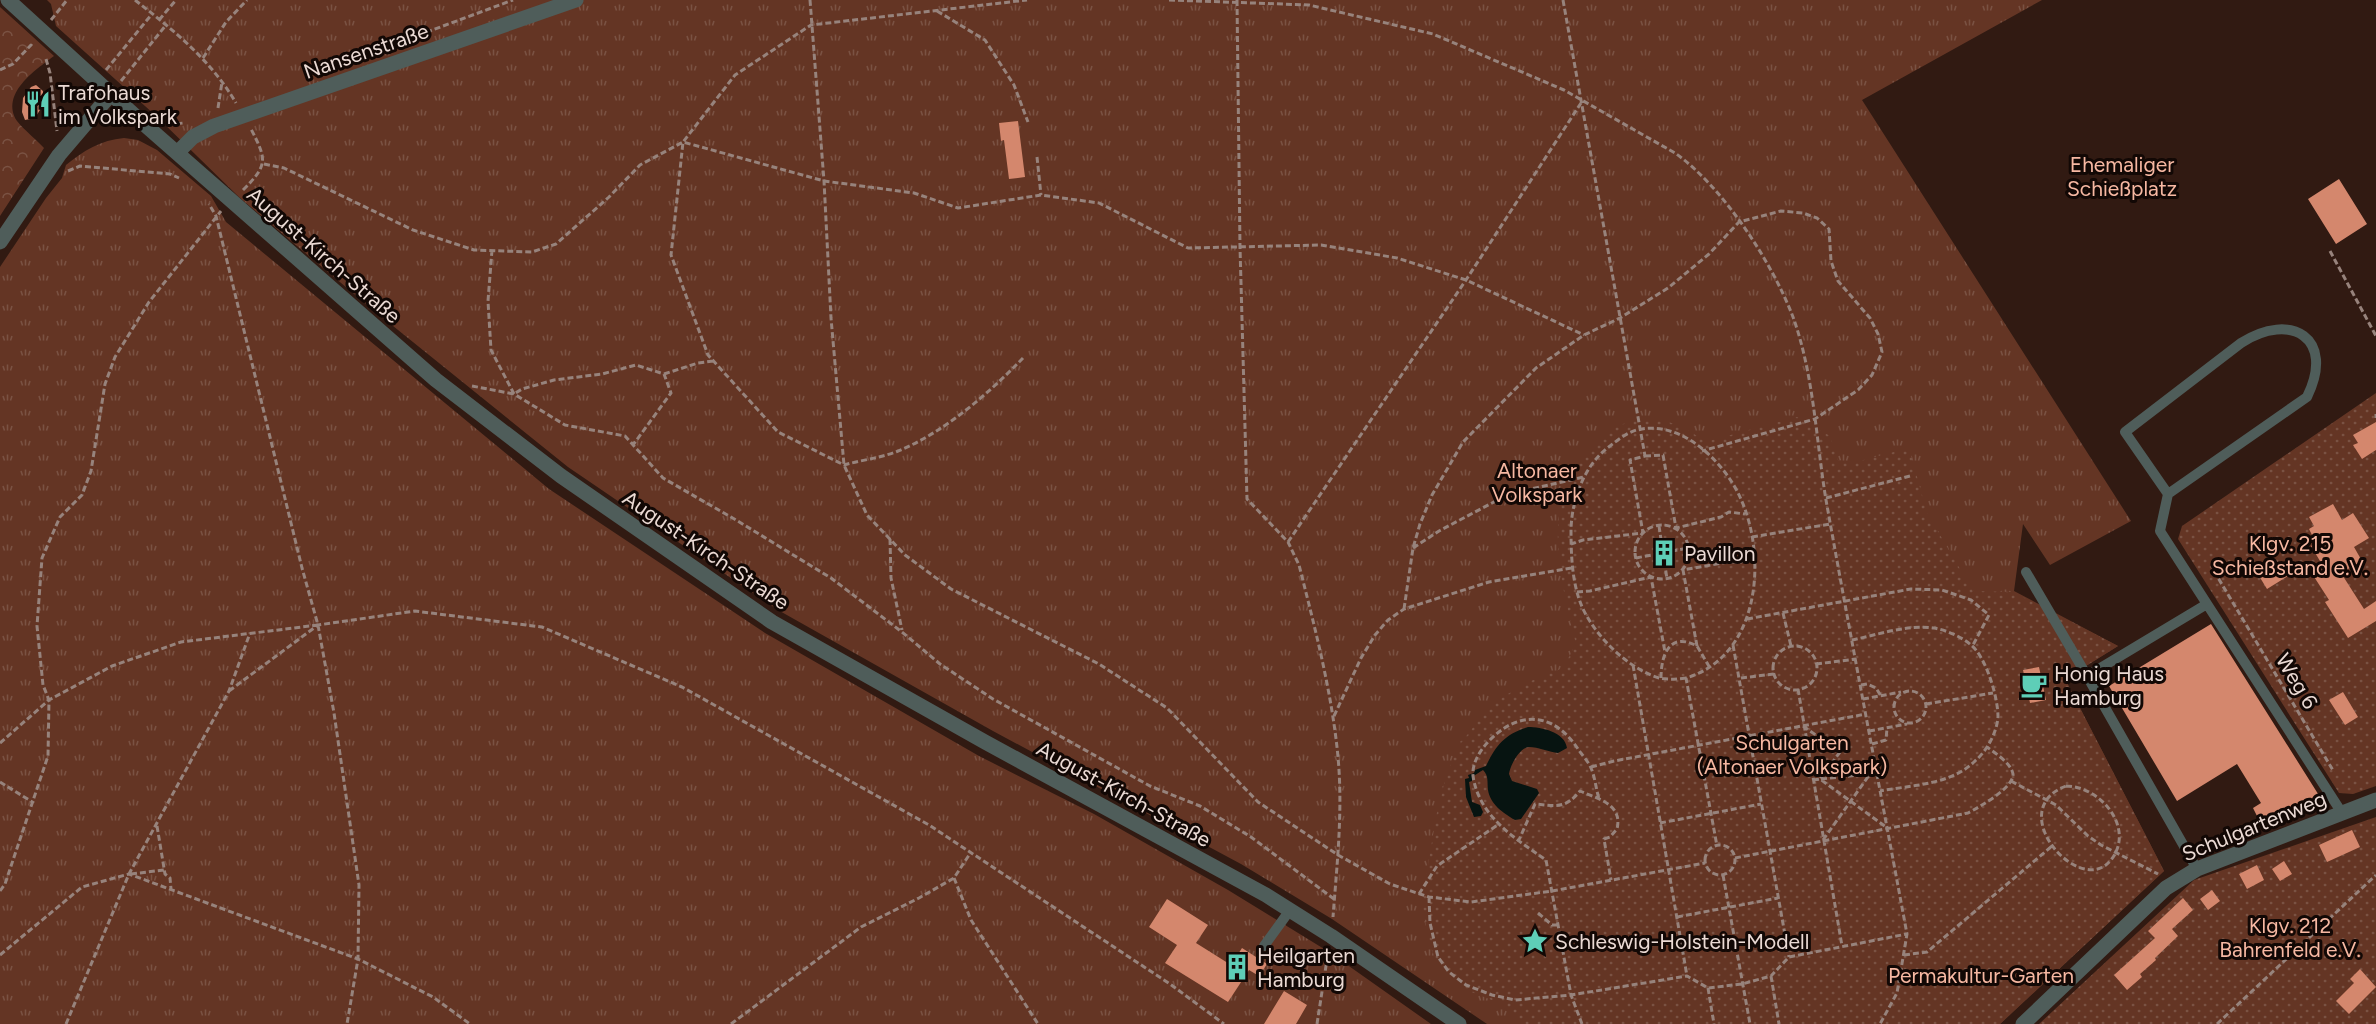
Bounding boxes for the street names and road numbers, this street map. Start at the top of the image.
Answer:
street label: Nansenstraße [300,18,432,84]
street label: August-Kirch-Straße [242,182,406,328]
street label: August-Kirch-Straße [618,485,794,615]
street label: Weg 6 [2271,649,2323,713]
street label: August-Kirch-Straße [1033,736,1215,852]
street label: Schulgartenweg [2178,786,2330,866]

